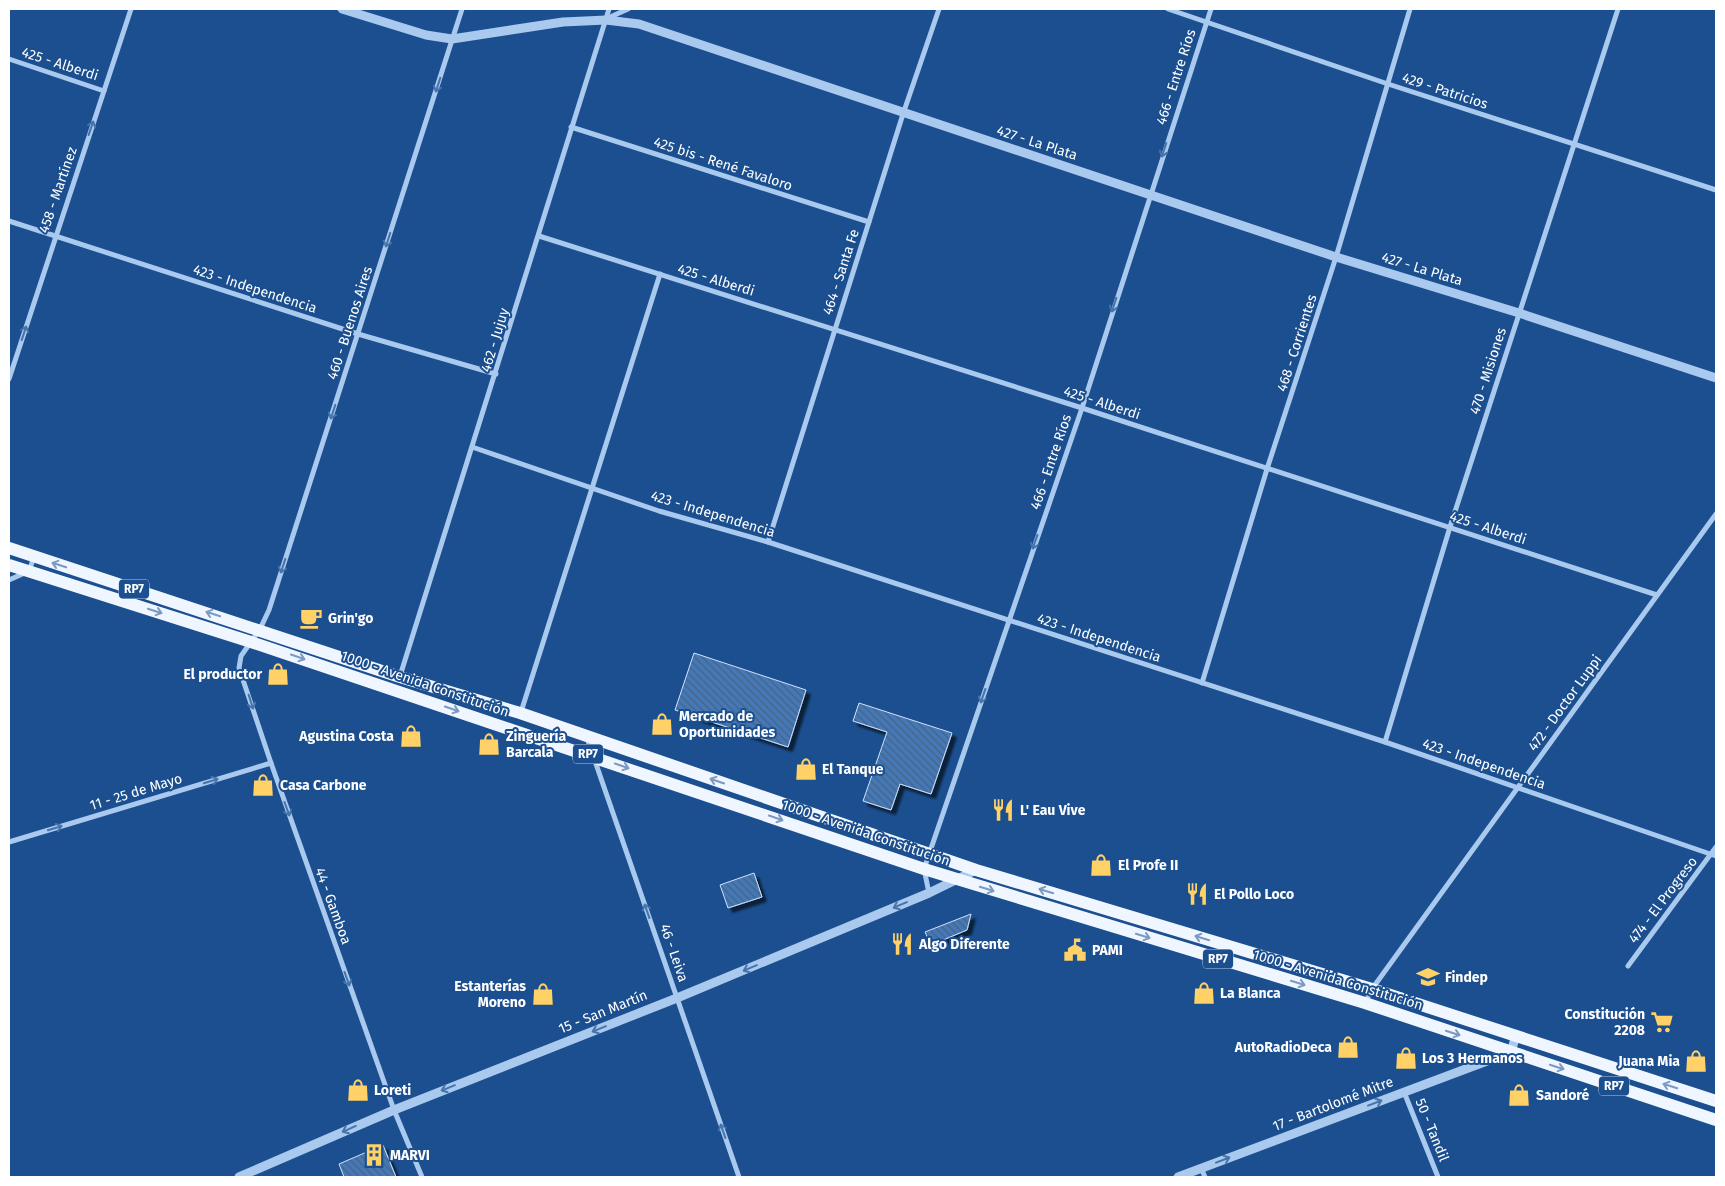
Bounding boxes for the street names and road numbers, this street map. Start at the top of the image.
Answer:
street label: 466 - Entre Ríos [1153,27,1200,127]
street label: 425 - Alberdi [20,44,100,84]
street label: 429 - Patricios [1400,69,1490,113]
street label: 427 - La Plata [995,122,1079,164]
street label: 425 bis - René Favaloro [651,134,795,194]
street label: 458 - Martínez [35,145,81,235]
street label: 464 - Santa Fe [819,227,863,317]
street label: 427 - La Plata [1380,249,1464,289]
street label: 425 - Alberdi [675,260,757,300]
street label: 423 - Independencia [191,261,319,317]
street label: 460 - Buenos Aires [324,264,376,382]
street label: 468 - Corrientes [1273,292,1321,394]
street label: 462 - Jujuy [477,306,513,374]
street label: 470 - Misiones [1466,325,1510,416]
street label: 425 - Alberdi [1062,383,1142,423]
street label: 466 - Entre Ríos [1027,412,1075,512]
street label: 423 - Independencia [649,487,777,541]
street label: 425 - Alberdi [1448,508,1528,548]
road number: RP7 [119,580,149,598]
street label: 423 - Independencia [1035,610,1163,666]
street label: 1000 - Avenida Constitución [339,647,511,721]
street label: 472 - Doctor Luppi [1524,652,1606,754]
street label: 423 - Independencia [1420,735,1548,793]
road number: RP7 [573,744,603,764]
street label: 11 - 25 de Mayo [88,770,184,814]
street label: 1000 - Avenida Constitución [780,796,952,870]
street label: 474 - El Progreso [1625,853,1701,947]
street label: 44 - Gamboa [311,865,355,947]
street label: 46 - Leiva [656,922,692,984]
street label: 1000 - Avenida Constitución [1251,946,1425,1014]
road number: RP7 [1203,950,1233,969]
street label: 15 - San Martín [556,986,650,1038]
street label: 17 - Bartolomé Mitre [1270,1073,1396,1135]
road number: RP7 [1599,1076,1629,1096]
street label: 50 - Tandil [1412,1096,1452,1164]

